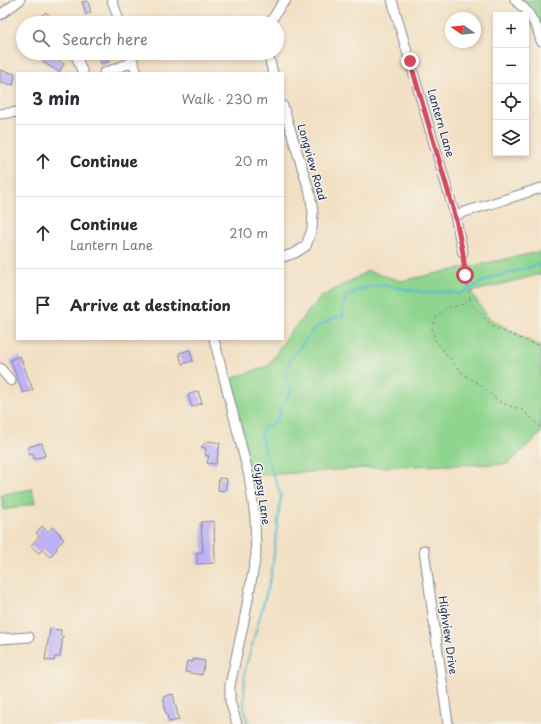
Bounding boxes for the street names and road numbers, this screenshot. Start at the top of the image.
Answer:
street label: Lantern Lane [424,87,459,159]
street label: Longview Road [293,122,332,202]
street label: Gypsy Lane [250,462,275,526]
street label: Highview Drive [435,595,462,675]

